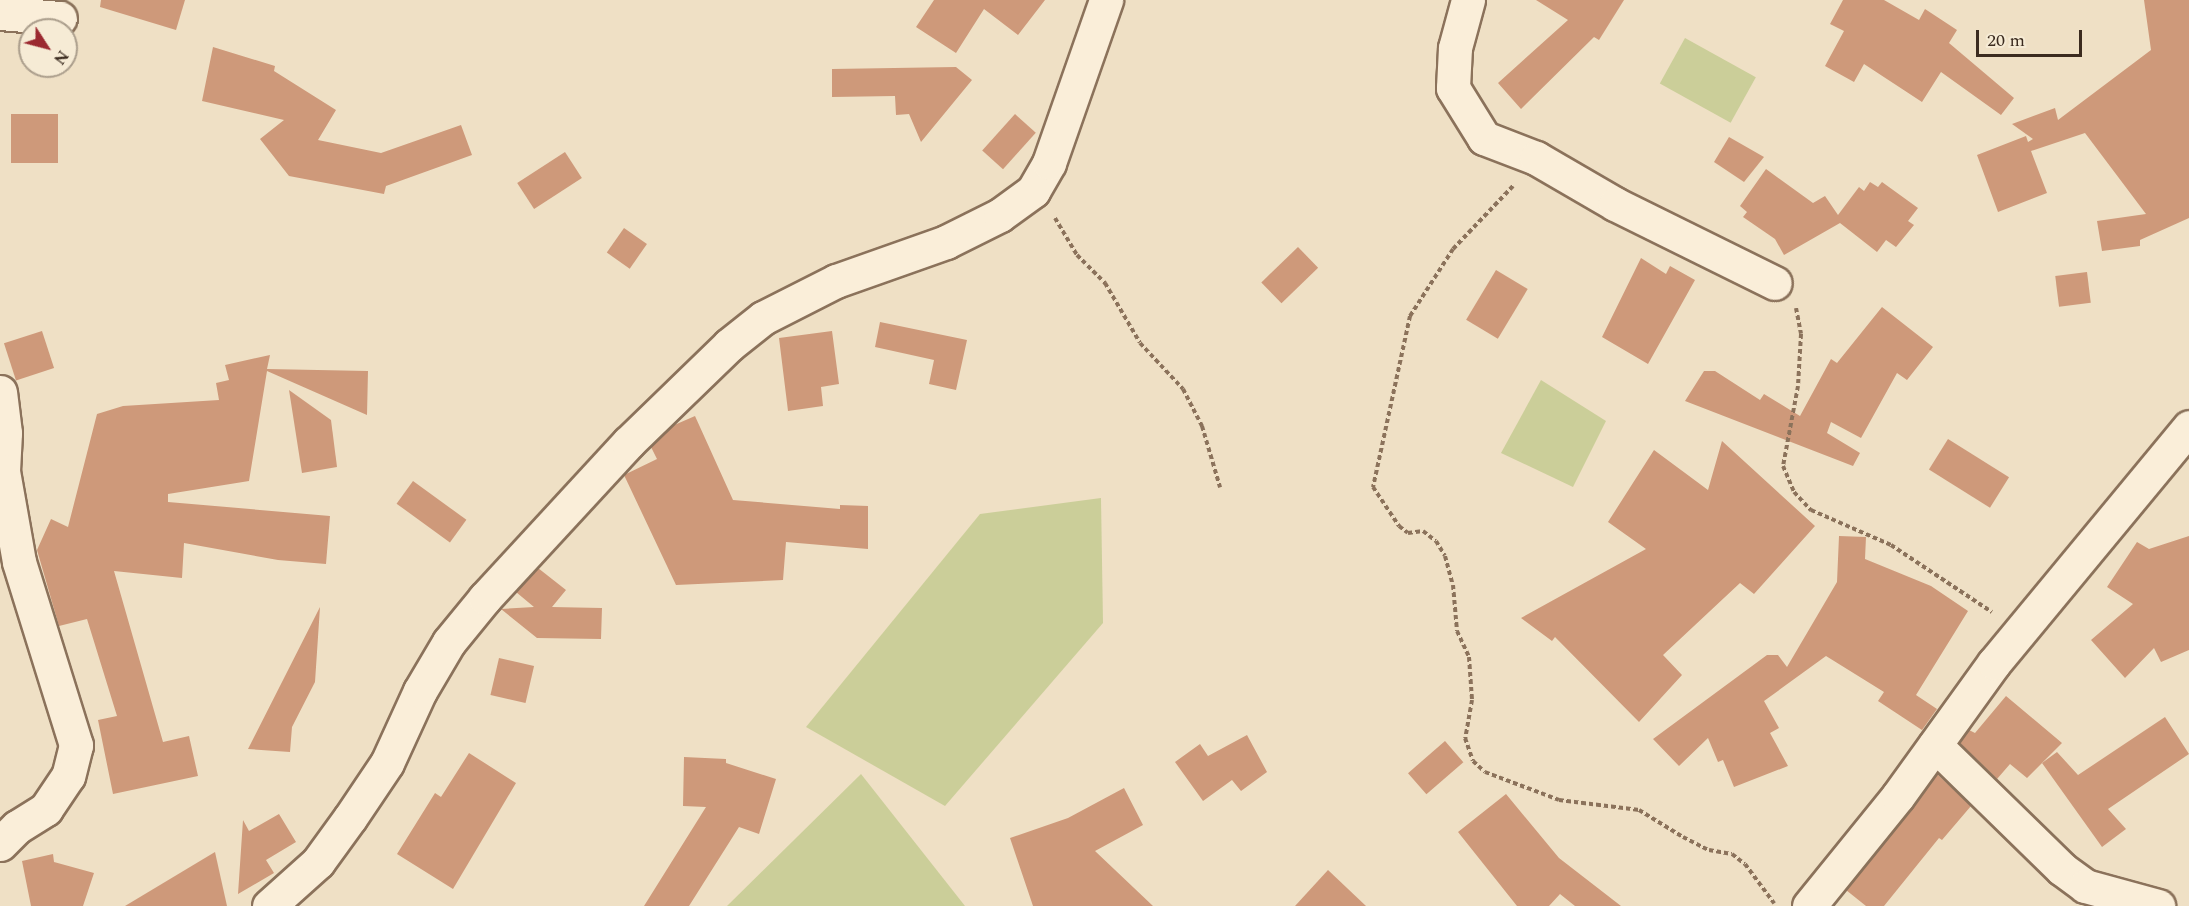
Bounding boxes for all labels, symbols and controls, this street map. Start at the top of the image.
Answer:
north arrow [18,18,78,78]
scale bar [1979,18,2086,56]
text: 20 m [1987,27,2025,54]
text: N [47,45,74,70]

